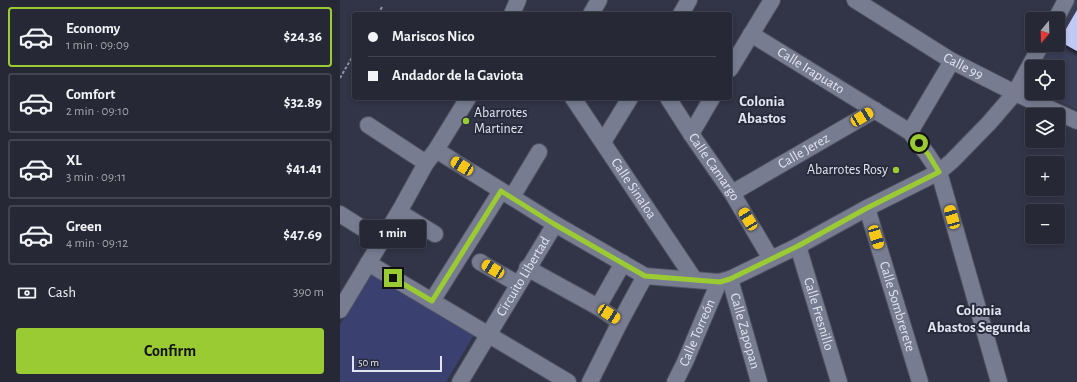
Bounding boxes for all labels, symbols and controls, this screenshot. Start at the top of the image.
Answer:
north arrow [1025,12,1065,52]
map controls [1025,12,1065,244]
icon: car [18,19,54,55]
text: Economy [66,21,120,36]
text: $24.36 [283,29,322,44]
text: Mariscos Nico [392,29,475,44]
text: 1 min · 09:09 [66,39,129,52]
street label: Calle Irapuato [775,45,847,97]
street label: Calle 99 [941,50,985,83]
button: locate [1025,60,1065,100]
text: Andador de la Gaviota [392,68,524,83]
icon: car [18,85,54,121]
text: Comfort [66,87,115,102]
district label: Colonia Abastos [738,94,786,126]
text: $32.89 [284,95,322,110]
text: 2 min · 09:10 [66,105,129,118]
place label: Abarrotes Martinez [474,106,527,136]
car [849,106,875,128]
button: layers [1025,108,1065,148]
marker: Abarrotes Martinez [461,116,471,126]
street label: Calle Camargo [686,131,742,203]
street label: Calle Jerez [776,131,832,172]
route start [910,134,928,152]
icon: car [18,151,54,187]
text: XL [66,153,82,168]
car [449,155,475,177]
street label: Calle Sinaloa [608,156,659,222]
button: + [1025,156,1065,196]
text: $41.41 [286,161,322,176]
place label: Abarrotes Rosy [807,163,888,177]
marker: Abarrotes Rosy [891,165,901,175]
text: 3 min · 09:11 [66,171,126,184]
car [943,204,961,230]
button: − [1025,204,1065,244]
car [737,206,759,232]
icon: car [18,217,54,253]
text: Green [66,219,102,234]
callout: 1 min [360,220,426,248]
car [867,224,885,250]
text: $47.69 [283,227,322,242]
text: 1 min [379,227,407,240]
street label: Circuito Libertad [494,234,553,319]
text: 4 min · 09:12 [66,237,128,250]
car [480,258,506,280]
street label: Calle Sombrerete [877,260,917,353]
route end [384,269,402,287]
street label: Calle Fresnillo [801,276,836,352]
icon: cash [16,282,38,304]
text: Cash [48,285,76,300]
text: 390 m [293,286,324,299]
street label: Calle Zapopan [727,292,762,370]
street label: Calle Torreón [677,297,718,369]
car [596,302,622,326]
district label: Colonia Abastos Segunda [928,303,1030,335]
button: Confirm [16,328,324,374]
scale bar [352,354,442,373]
text: 50 m [358,357,379,368]

